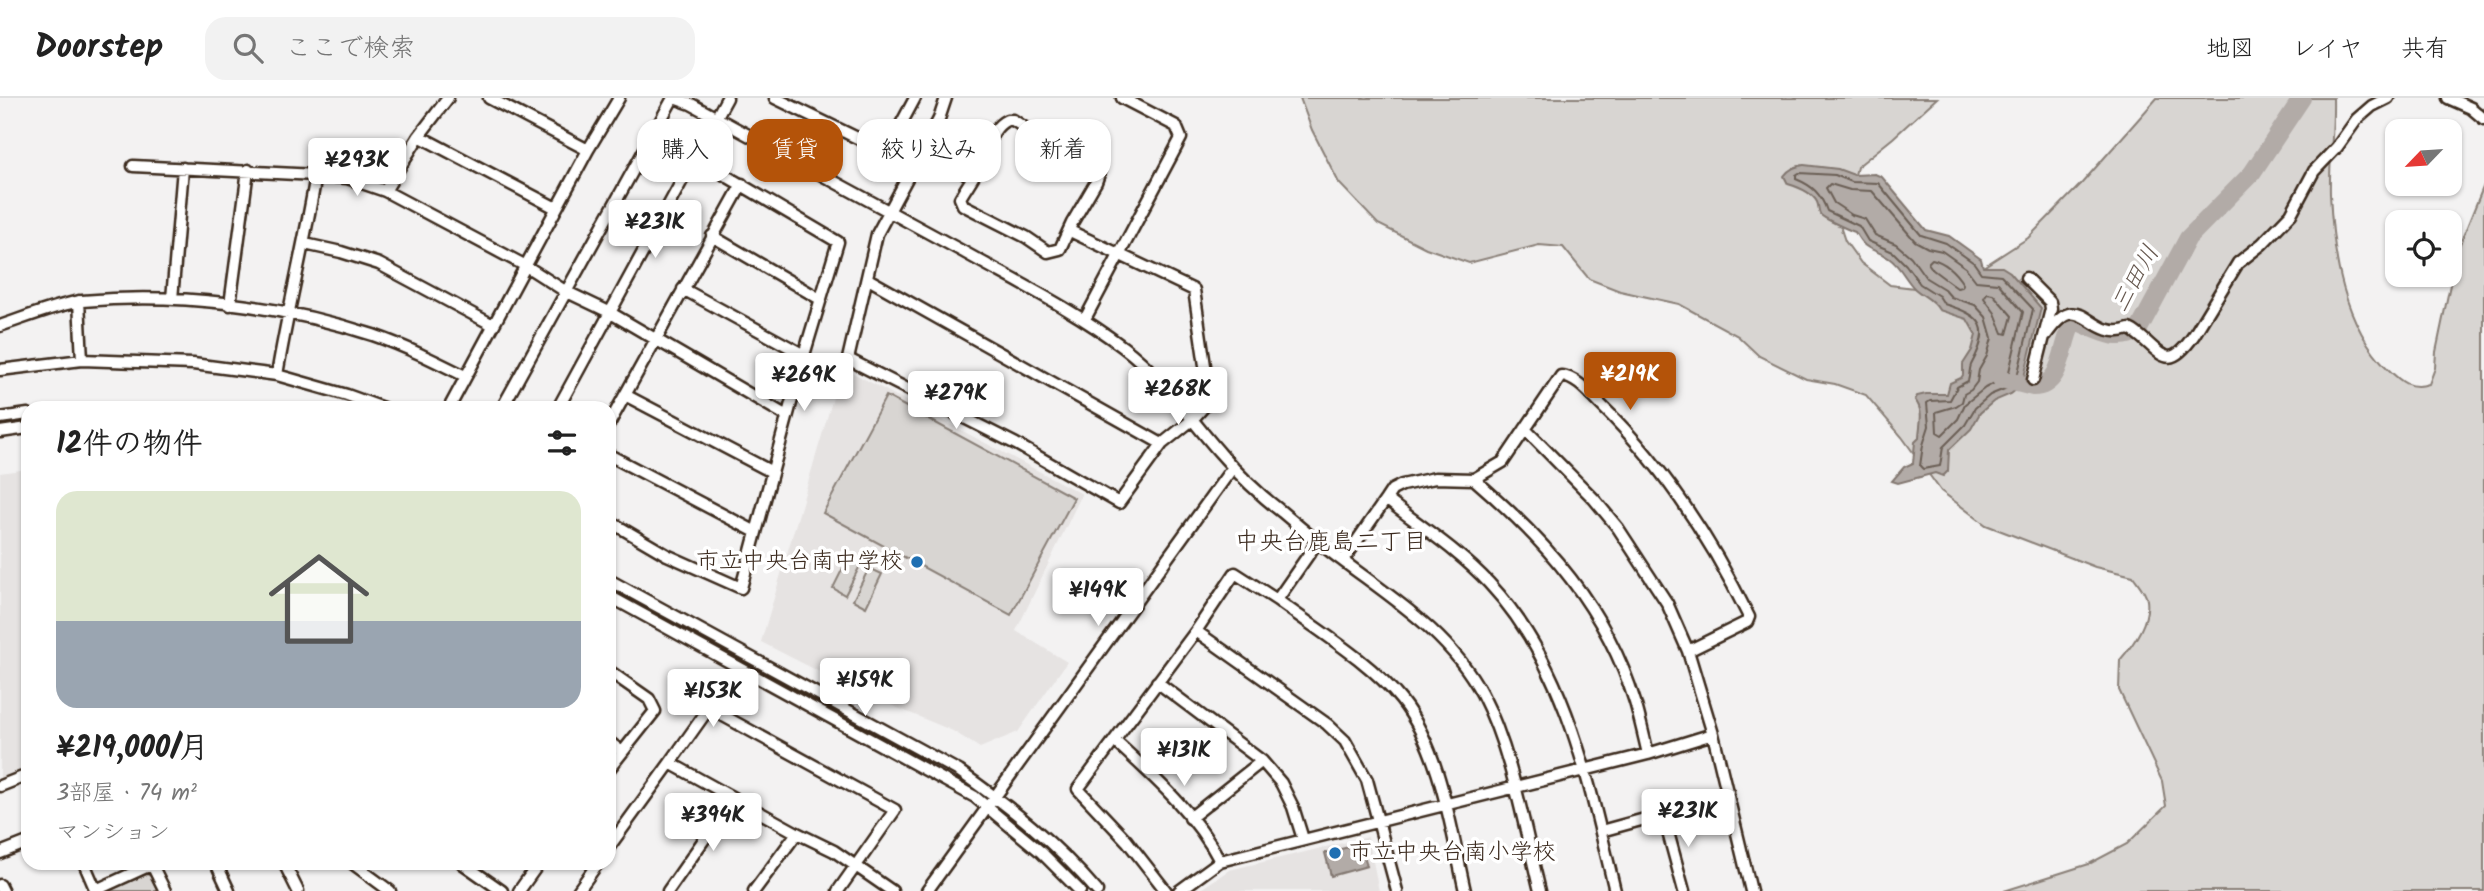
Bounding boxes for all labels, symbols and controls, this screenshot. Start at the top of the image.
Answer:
search box [205,17,695,80]
text: Doorstep [35,22,163,75]
text: ここで検索 [285,28,415,70]
icon: search [229,29,267,67]
text: 地図 [2206,30,2254,69]
text: レイヤ [2292,30,2363,69]
text: 共有 [2401,30,2449,69]
chip: 購入 [637,119,733,182]
chip: 賃貸 [747,119,843,182]
chip: 絞り込み [857,119,1001,182]
chip: 新着 [1015,119,1111,182]
north arrow [2385,119,2462,196]
map controls [2385,119,2462,287]
pin: ¥293K [308,139,406,198]
text: ¥293K [324,143,390,179]
pin: ¥231K [606,200,704,260]
text: ¥231K [625,205,685,241]
button: locate [2385,210,2462,287]
water label: 三田川 [2101,238,2171,320]
pin: ¥219K [1581,352,1679,412]
pin: ¥269K [755,354,853,413]
text: ¥219K [1600,357,1660,393]
text: ¥269K [771,358,837,394]
pin: ¥268K [1129,368,1227,427]
pin: ¥279K [907,372,1005,431]
text: ¥268K [1144,372,1212,408]
text: ¥279K [924,376,988,412]
text: 12件の物件 [56,421,203,469]
icon: filters [543,424,581,462]
district label: 中央台鹿島二丁目 [1235,523,1427,562]
icon: home [256,536,382,662]
place label: 市立中央台南中学校 [696,544,903,580]
marker: 市立中央台南中学校 [909,554,925,570]
pin: ¥149K [1049,568,1147,628]
text: ¥149K [1068,573,1128,609]
pin: ¥159K [816,658,914,718]
text: ¥159K [836,663,894,699]
pin: ¥153K [664,670,762,729]
text: ¥153K [683,674,743,710]
text: ¥219,000/月 [56,725,209,773]
pin: ¥131K [1135,728,1233,788]
text: ¥131K [1157,733,1211,769]
text: 3部屋 · 74 m² [56,776,197,812]
pin: ¥231K [1639,790,1737,849]
pin: ¥394K [664,794,762,853]
text: ¥231K [1658,794,1718,830]
text: ¥394K [681,798,745,834]
text: マンション [56,815,170,851]
place label: 市立中央台南小学校 [1349,835,1556,871]
marker: 市立中央台南小学校 [1327,845,1343,861]

